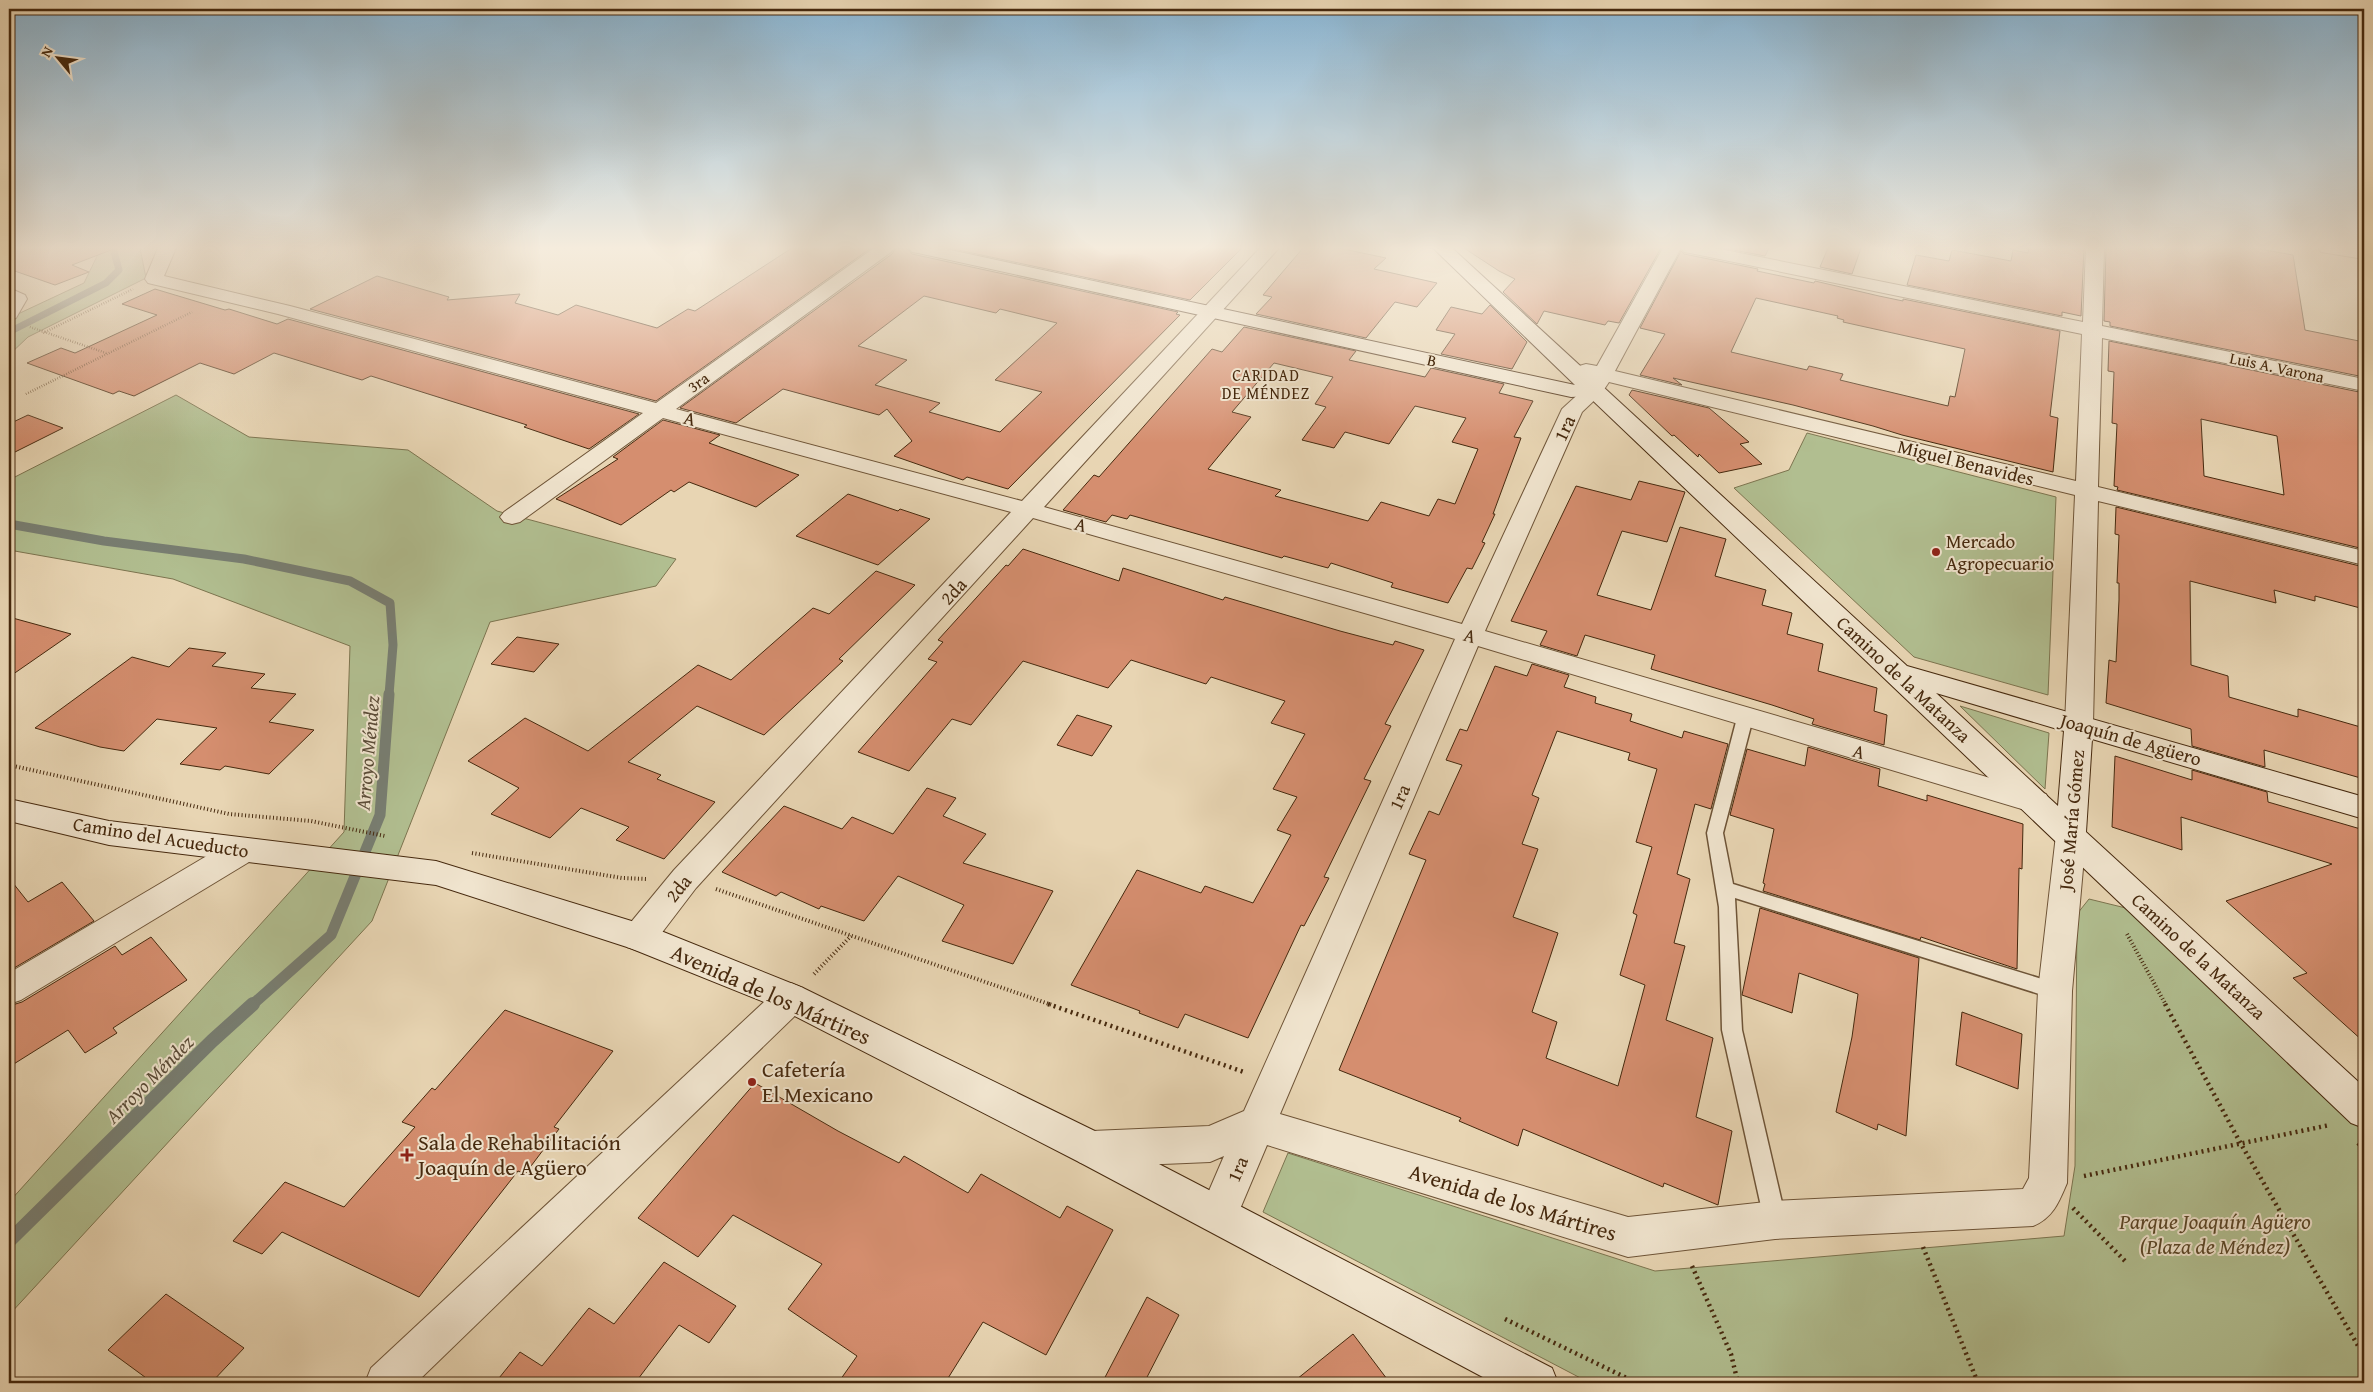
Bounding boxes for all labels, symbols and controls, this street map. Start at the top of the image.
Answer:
north arrow [32,32,82,82]
text: N [36,42,58,61]
street label: Luis A. Varona [2228,345,2327,389]
street label: B [1425,347,1439,373]
district label: CARIDAD DE MÉNDEZ [1222,363,1310,405]
street label: 3ra [682,366,714,398]
street label: A [681,403,700,433]
street label: 1ra [1546,410,1582,446]
street label: Miguel Benavides [1895,432,2037,492]
street label: A [1072,509,1091,539]
place label: Mercado Agropecuario [1946,527,2054,577]
marker: Mercado Agropecuario [1930,546,1942,558]
street label: 2da [933,571,973,611]
street label: Camino de la Matanza [1831,609,1977,749]
street label: A [1461,620,1480,650]
water label: Arroyo Méndez [347,694,386,812]
street label: Joaquín de Agüero [2055,705,2205,773]
street label: A [1850,736,1869,766]
street label: José María Gómez [2051,749,2091,893]
street label: 1ra [1381,780,1417,814]
street label: Camino del Acueducto [71,809,251,865]
street label: 2da [658,868,698,908]
street label: Camino de la Matanza [2126,886,2272,1026]
street label: Avenida de los Mártires [666,936,876,1052]
water label: Arroyo Méndez [97,1028,200,1131]
place label: Cafetería El Mexicano [762,1053,873,1110]
marker: Cafetería El Mexicano [746,1076,758,1088]
place label: Sala de Rehabilitación Joaquín de Agüero [415,1126,621,1183]
marker: Sala de Rehabilitación Joaquín de Agüero [400,1148,414,1162]
street label: 1ra [1219,1152,1255,1186]
street label: Avenida de los Mártires [1405,1155,1621,1249]
park label: Parque Joaquín Agüero (Plaza de Méndez) [2118,1205,2311,1262]

